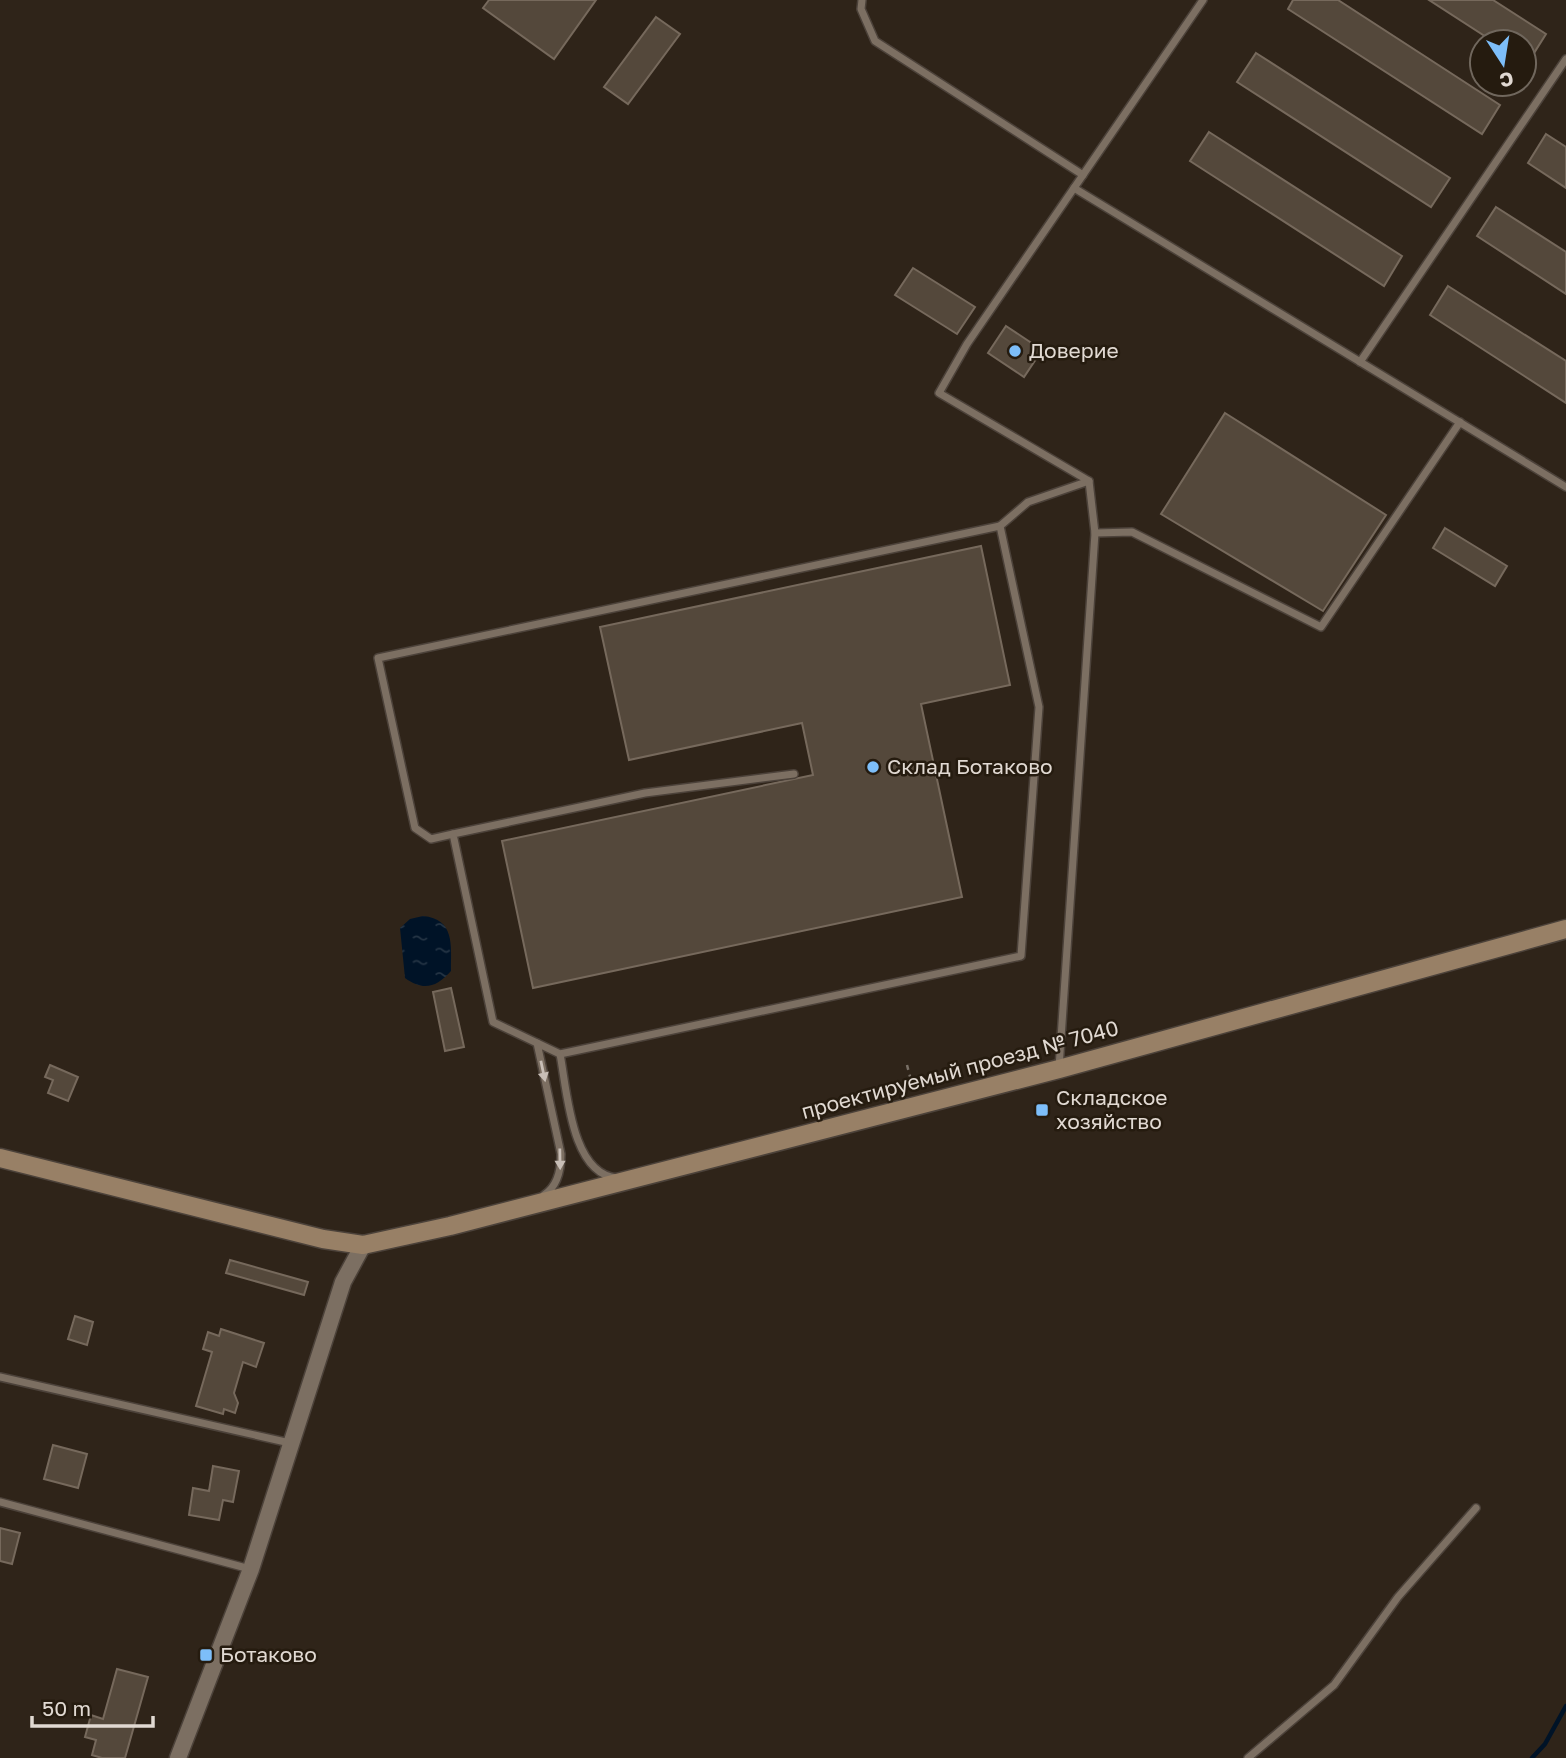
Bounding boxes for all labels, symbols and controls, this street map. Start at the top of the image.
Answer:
north arrow [1468,28,1538,98]
text: С [1498,67,1516,93]
place label: Доверие [1029,337,1119,363]
marker: Доверие [1007,343,1023,359]
place label: Склад Ботаково [887,753,1053,779]
marker: Склад Ботаково [865,759,881,775]
street label: проектируемый проезд № 7040 [798,1014,1121,1124]
one-way arrow [538,1060,549,1082]
place label: Складское хозяйство [1056,1084,1168,1134]
marker: Складское хозяйство [1034,1102,1050,1118]
one-way arrow [554,1148,566,1170]
place label: Ботаково [220,1641,317,1667]
marker: Ботаково [198,1647,214,1663]
scale bar [32,1684,152,1728]
text: 50 m [42,1695,91,1721]

